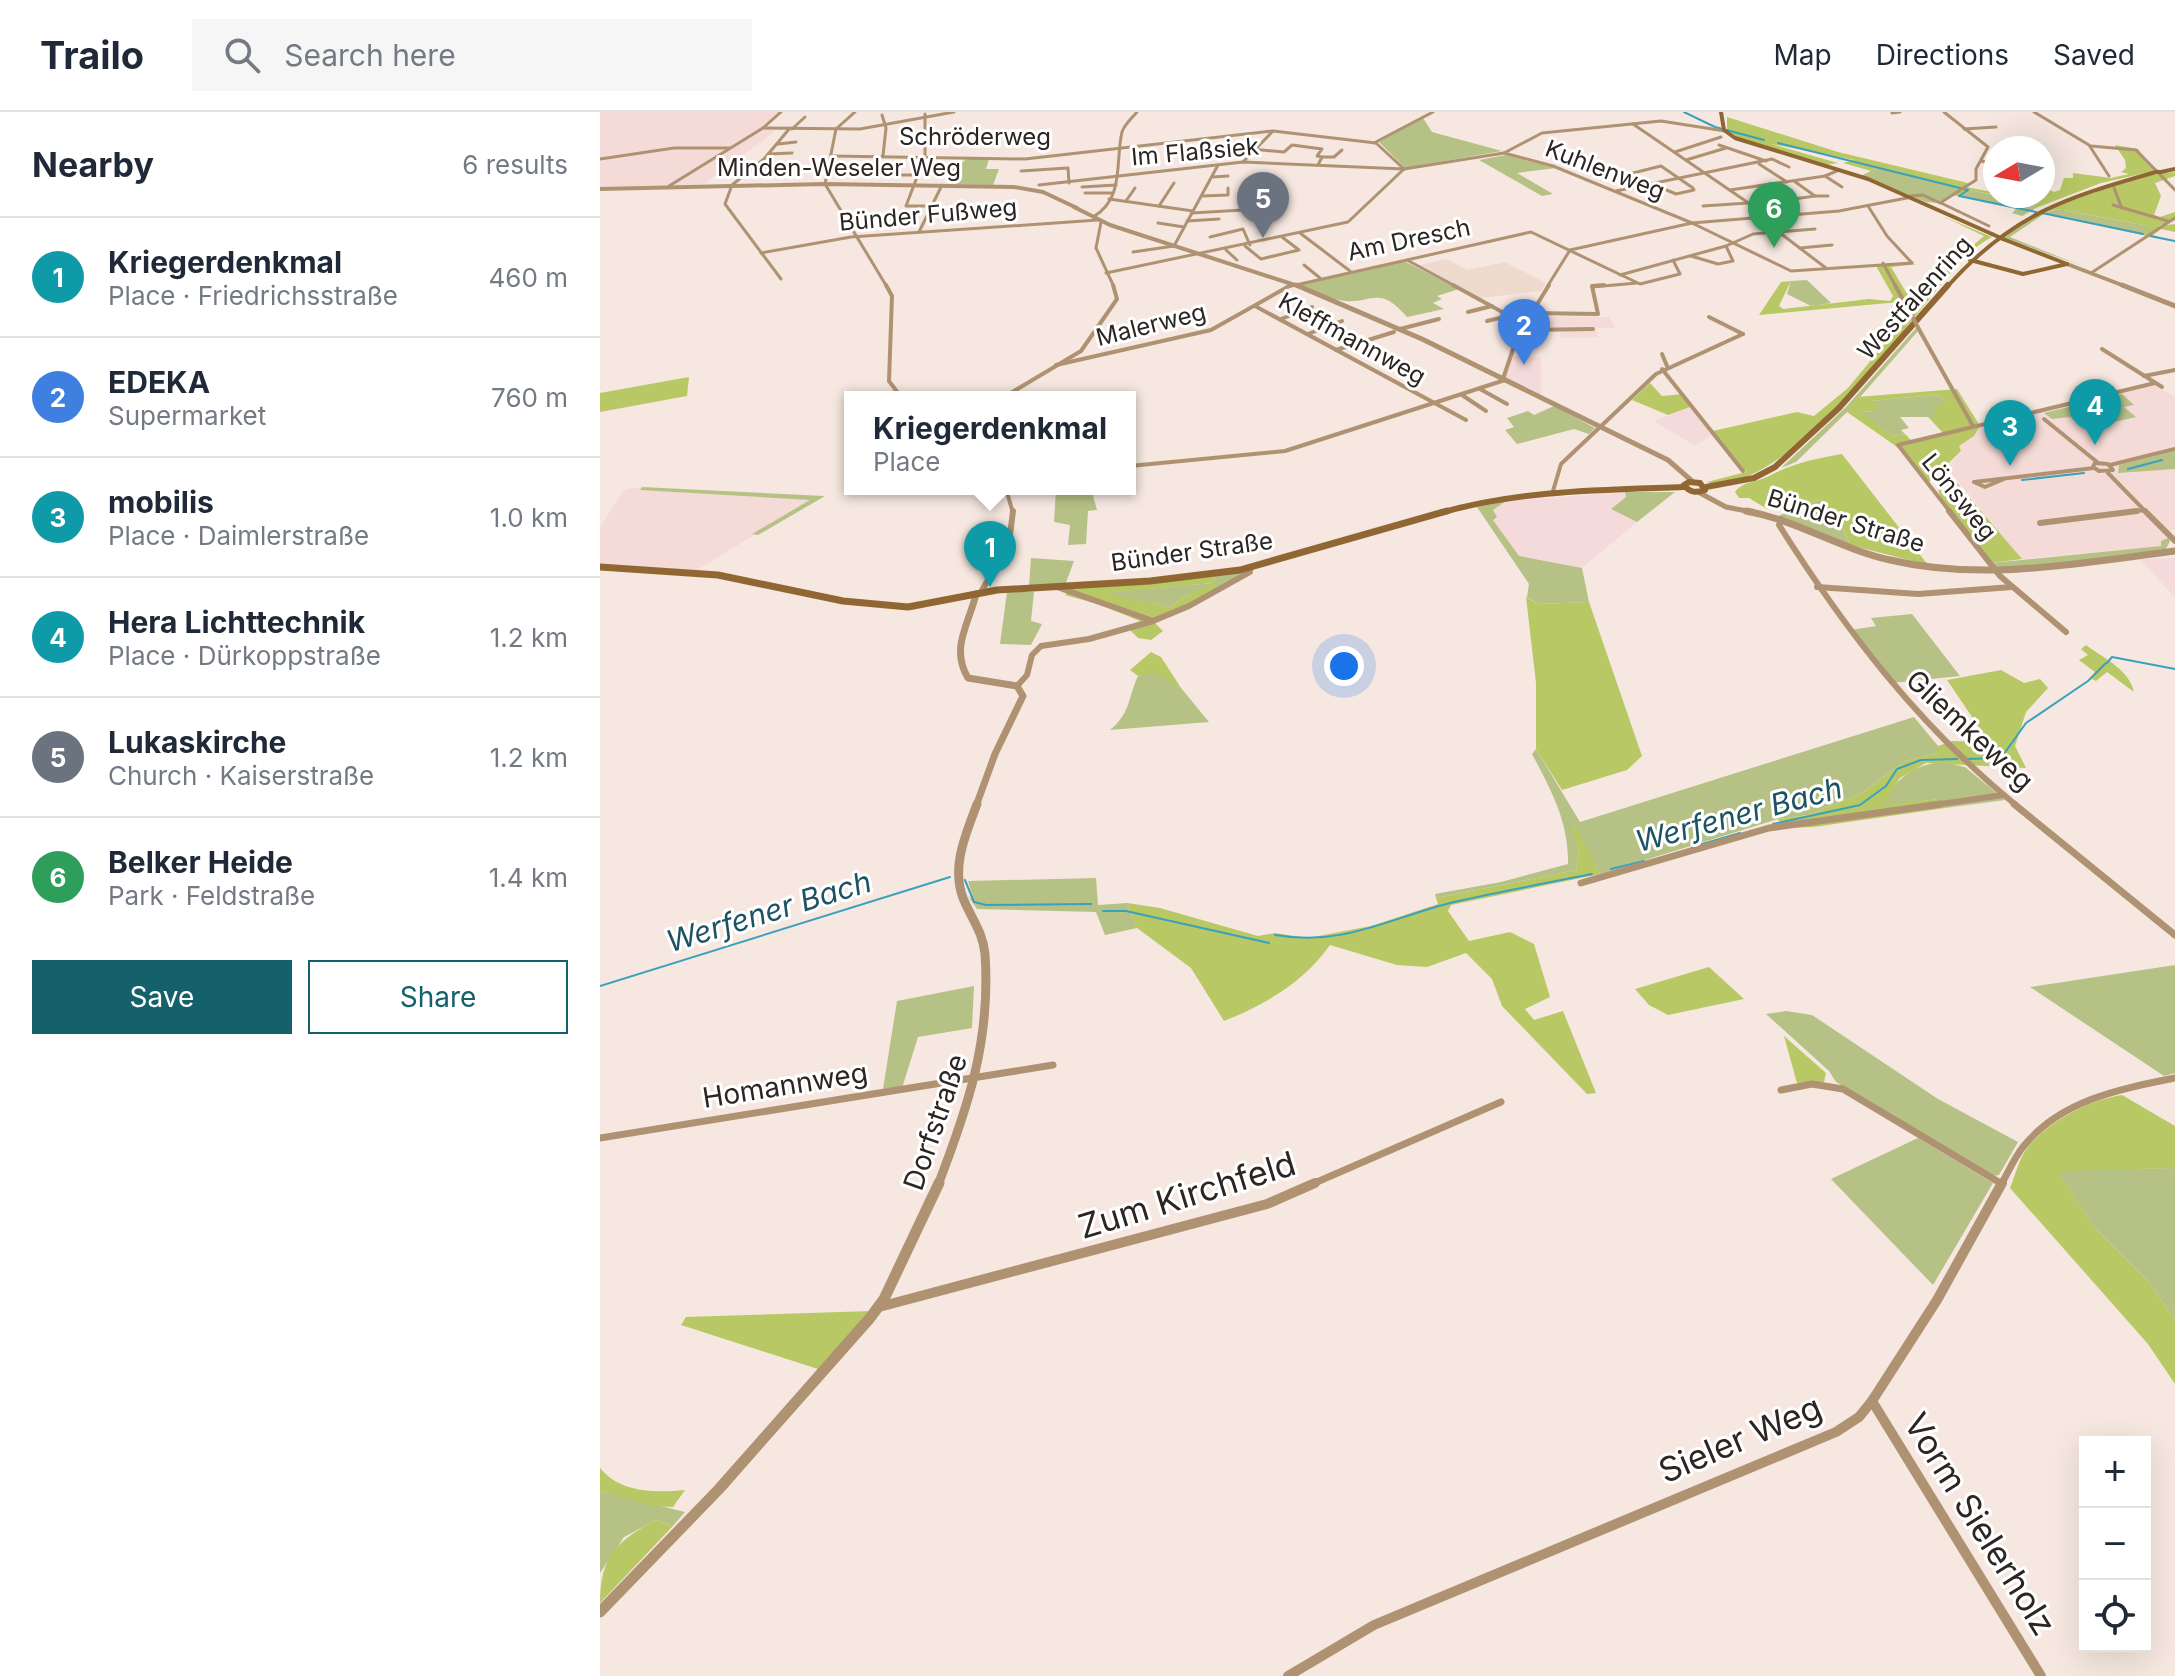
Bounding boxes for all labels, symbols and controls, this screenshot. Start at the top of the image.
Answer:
search box [192,19,752,91]
text: Trailo [40,32,144,78]
icon: search [220,33,264,77]
text: Search here [284,37,456,73]
text: Map [1773,38,1832,72]
text: Directions [1876,38,2009,72]
text: Saved [2053,38,2135,72]
street label: Schröderweg [899,122,1051,151]
street label: Im Flaßsiek [1130,131,1260,172]
street label: Kuhlenweg [1541,133,1669,206]
north arrow [1983,136,2055,208]
text: Nearby [32,144,154,185]
text: 6 results [462,149,568,180]
street label: Minden-Weseler Weg [717,153,961,182]
pin: 5 [1237,172,1289,238]
pin: 6 [1748,182,1800,248]
street label: Bünder Fußweg [838,192,1018,237]
street label: Am Dresch [1345,212,1473,267]
street label: Westfalenring [1852,230,1978,366]
text: Kriegerdenkmal [108,244,342,280]
text: 1 [52,262,64,293]
text: 460 m [489,262,568,293]
text: Place · Friedrichsstraße [108,280,398,311]
street label: Kleffmannweg [1274,286,1431,391]
street label: Malerweg [1093,297,1209,352]
pin: 2 [1498,299,1550,365]
text: EDEKA [108,364,210,400]
pin: 4 [2069,379,2121,445]
text: 2 [50,382,66,413]
text: 760 m [491,382,568,413]
popup [844,391,1136,495]
text: Supermarket [108,400,266,431]
pin: 3 [1984,400,2036,466]
text: Kriegerdenkmal [873,410,1107,446]
text: Place [873,446,940,477]
street label: Lönsweg [1916,448,2003,546]
street label: Bünder Straße [1764,483,1928,558]
text: mobilis [108,484,214,520]
text: 3 [50,502,66,533]
text: 1.0 km [490,502,568,533]
text: Place · Daimlerstraße [108,520,369,551]
pin: 1 [964,521,1016,587]
street label: Bünder Straße [1109,526,1275,577]
text: Hera Lichttechnik [108,604,365,640]
text: 4 [49,622,67,653]
text: 1.2 km [490,622,568,653]
text: Place · Dürkoppstraße [108,640,381,671]
your location [1324,646,1364,686]
street label: Gliemkeweg [1899,662,2041,798]
text: Lukaskirche [108,724,286,760]
text: 5 [50,742,66,773]
text: 1.2 km [490,742,568,773]
text: Church · Kaiserstraße [108,760,374,791]
water label: Werfener Bach [1632,769,1846,859]
text: Belker Heide [108,844,293,880]
text: 6 [50,862,66,893]
text: 1.4 km [489,862,568,893]
water label: Werfener Bach [662,863,876,959]
text: Park · Feldstraße [108,880,315,911]
button: Save [32,960,292,1034]
button: Share [308,960,568,1034]
street label: Dorfstraße [896,1050,974,1194]
street label: Homannweg [700,1055,870,1115]
street label: Zum Kirchfeld [1073,1142,1300,1247]
street label: Sieler Weg [1652,1386,1827,1491]
street label: Vorm Sielerholz [1896,1405,2065,1642]
map controls [2079,1436,2151,1652]
button: + [2079,1436,2151,1508]
button: − [2079,1508,2151,1580]
button: locate [2079,1580,2151,1652]

